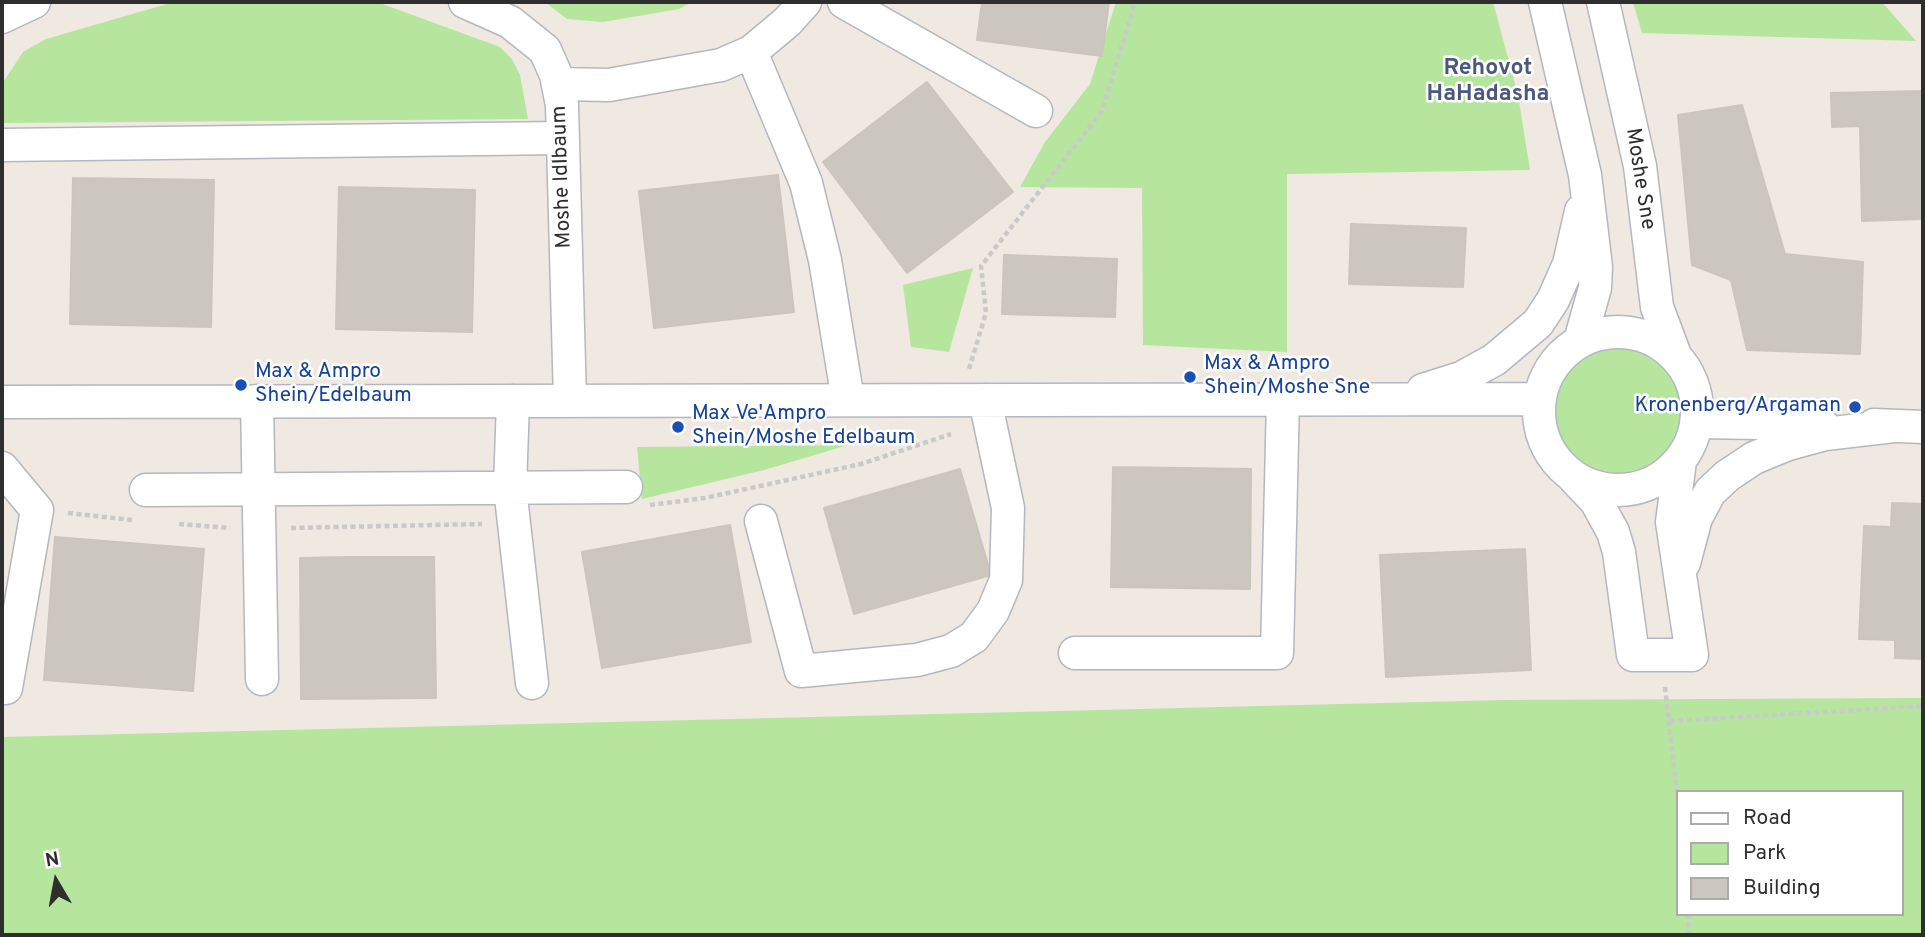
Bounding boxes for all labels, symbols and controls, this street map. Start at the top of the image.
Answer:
district label: Rehovot HaHadasha [1427,55,1549,109]
street label: Moshe Idlbaum [548,105,578,249]
street label: Moshe Sne [1619,126,1659,232]
place label: Max & Ampro Shein/Moshe Sne [1204,352,1370,402]
place label: Max & Ampro Shein/Edelbaum [255,360,412,410]
marker: Max & Ampro Shein/Moshe Sne [1182,369,1198,385]
marker: Max & Ampro Shein/Edelbaum [233,377,249,393]
place label: Kronenberg/Argaman [1634,394,1841,420]
marker: Kronenberg/Argaman [1847,399,1863,415]
place label: Max Ve'Ampro Shein/Moshe Edelbaum [692,402,915,452]
marker: Max Ve'Ampro Shein/Moshe Edelbaum [670,419,686,435]
legend [1676,790,1904,916]
text: Road [1743,805,1792,832]
text: Park [1743,840,1786,867]
north arrow [21,846,91,916]
text: N [44,847,61,873]
text: Building [1743,875,1821,902]

